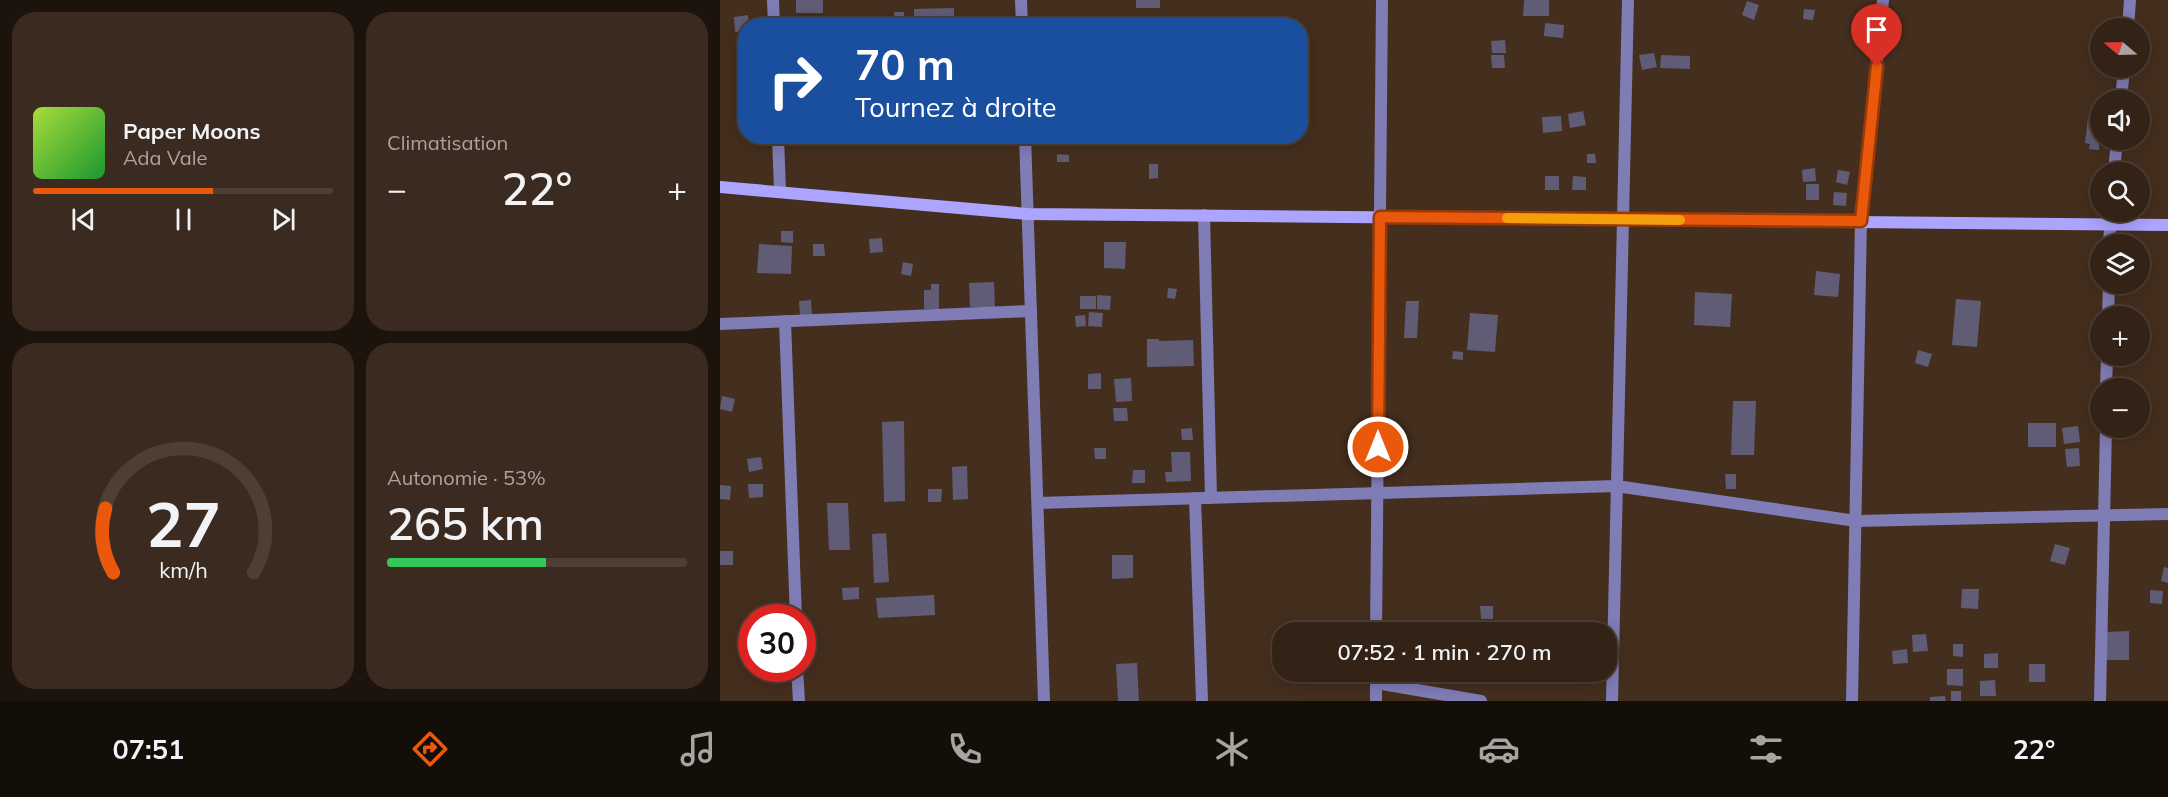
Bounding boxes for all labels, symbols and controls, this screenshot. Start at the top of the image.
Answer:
pin [1851,4,1902,66]
icon: arrive [1860,13,1893,46]
north arrow [2090,18,2150,78]
map controls [2090,18,2150,438]
text: 70 m [855,38,955,91]
icon: right [756,42,834,120]
text: Tournez à droite [855,90,1056,124]
button: sound [2090,90,2150,150]
text: Paper Moons [123,117,261,145]
text: Climatisation [387,130,508,155]
text: Ada Vale [123,145,207,170]
text: 22° [502,160,572,216]
button: search [2090,162,2150,222]
text: − [387,168,407,209]
text: + [667,168,687,209]
icon: previous [67,203,100,236]
icon: pause [167,203,200,236]
icon: next [267,203,300,236]
button: layers [2090,234,2150,294]
button: + [2090,306,2150,366]
button: − [2090,378,2150,438]
position arrow [1346,415,1410,479]
text: Autonomie · 53% [387,465,546,490]
text: 27 [146,484,220,563]
text: 265 km [387,495,544,551]
text: km/h [159,556,207,583]
speed limit sign: 30 [738,604,816,682]
text: 07:52 · 1 min · 270 m [1337,638,1552,666]
icon: directions [409,728,451,770]
icon: music [677,728,719,770]
icon: phone [944,728,986,770]
icon: climate [1211,728,1253,770]
icon: car [1478,728,1520,770]
icon: filters [1745,728,1787,770]
text: 07:51 [113,732,184,766]
text: 22° [2013,732,2055,766]

